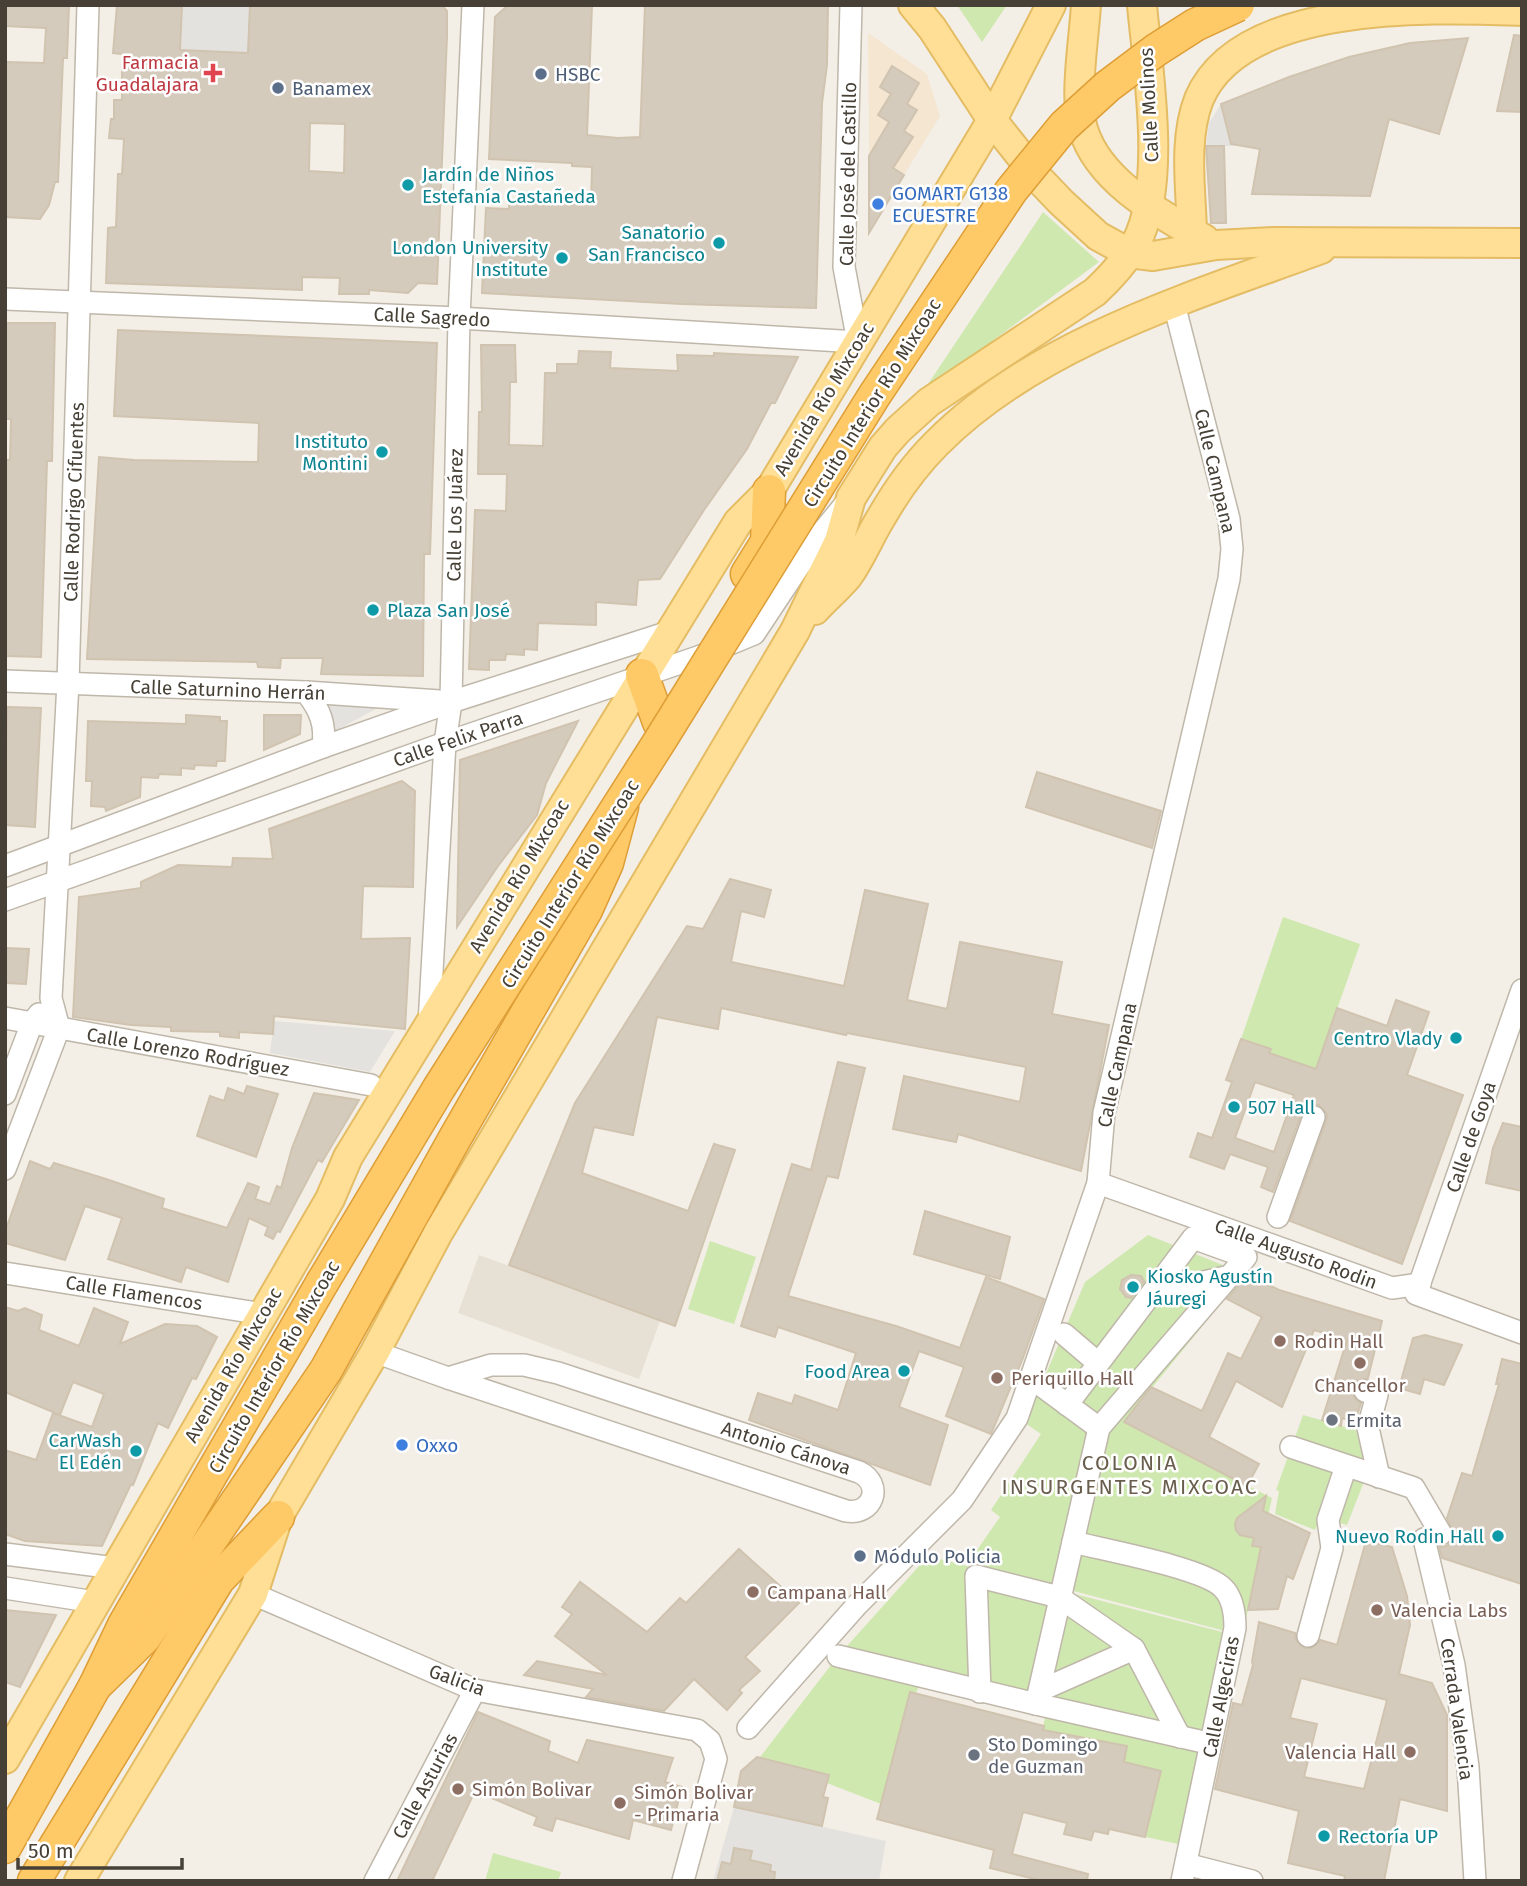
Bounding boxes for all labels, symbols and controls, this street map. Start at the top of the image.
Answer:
street label: Calle Molinos [1135,47,1163,163]
place label: Farmacia Guadalajara [96,51,199,96]
place label: HSBC [555,63,601,86]
marker: Farmacia Guadalajara [205,65,221,81]
marker: HSBC [533,66,549,82]
place label: Banamex [292,77,372,100]
marker: Banamex [270,80,286,96]
street label: Calle José del Castillo [835,82,861,266]
place label: Jardín de Niños Estefanía Castañeda [422,163,596,208]
marker: Jardín de Niños Estefanía Castañeda [400,177,416,193]
place label: GOMART G138 ECUESTRE [892,182,1008,227]
marker: GOMART G138 ECUESTRE [870,196,886,212]
place label: Sanatorio San Francisco [588,221,705,266]
marker: Sanatorio San Francisco [711,235,727,251]
place label: London University Institute [392,236,549,281]
marker: London University Institute [554,250,570,266]
street label: Circuito Interior Río Mixcoac [798,294,946,512]
street label: Calle Sagredo [373,302,491,332]
street label: Avenida Río Mixcoac [769,318,879,480]
street label: Calle Rodrigo Cifuentes [59,402,89,602]
street label: Calle Campana [1190,407,1240,535]
place label: Instituto Montini [295,430,368,475]
marker: Instituto Montini [374,444,390,460]
street label: Calle Los Juárez [442,448,468,582]
place label: Plaza San José [387,599,510,622]
marker: Plaza San José [365,602,381,618]
street label: Calle Saturnino Herrán [130,675,326,705]
street label: Calle Felix Parra [390,706,526,772]
street label: Circuito Interior Río Mixcoac [496,775,644,993]
street label: Avenida Río Mixcoac [464,795,574,957]
street label: Calle Campana [1093,1000,1141,1130]
street label: Calle Lorenzo Rodríguez [85,1023,291,1081]
place label: Centro Vlady [1333,1027,1443,1050]
marker: Centro Vlady [1448,1030,1464,1046]
street label: Calle de Goya [1441,1078,1501,1196]
place label: 507 Hall [1248,1096,1316,1119]
marker: 507 Hall [1226,1099,1242,1115]
street label: Calle Augusto Rodin [1212,1214,1380,1294]
street label: Circuito Interior Río Mixcoac [204,1257,344,1477]
place label: Kiosko Agustín Jáuregi [1147,1265,1273,1310]
street label: Calle Flamencos [64,1271,204,1315]
marker: Kiosko Agustín Jáuregi [1125,1279,1141,1295]
street label: Avenida Río Mixcoac [179,1283,287,1447]
place label: Rodin Hall [1294,1330,1384,1353]
marker: Rodin Hall [1272,1333,1288,1349]
marker: Chancellor [1352,1355,1368,1371]
place label: Food Area [805,1360,890,1383]
marker: Food Area [896,1363,912,1379]
place label: Periquillo Hall [1011,1367,1134,1390]
marker: Periquillo Hall [989,1370,1005,1386]
place label: Chancellor [1314,1374,1406,1397]
place label: Ermita [1346,1409,1402,1432]
marker: Ermita [1324,1412,1340,1428]
street label: Antonio Cánova [718,1416,854,1480]
place label: CarWash El Edén [49,1429,122,1474]
place label: Oxxo [416,1434,458,1457]
marker: Oxxo [394,1437,410,1453]
marker: CarWash El Edén [128,1443,144,1459]
district label: COLONIA INSURGENTES MIXCOAC [1002,1450,1258,1500]
place label: Nuevo Rodin Hall [1335,1525,1484,1548]
marker: Nuevo Rodin Hall [1490,1528,1506,1544]
place label: Módulo Policia [874,1545,1001,1568]
marker: Módulo Policia [852,1548,868,1564]
place label: Campana Hall [767,1581,887,1604]
marker: Campana Hall [745,1584,761,1600]
place label: Valencia Labs [1391,1599,1508,1622]
marker: Valencia Labs [1369,1602,1385,1618]
street label: Calle Algeciras [1198,1634,1244,1760]
street label: Cerrada Valencia [1436,1636,1478,1782]
street label: Galicia [426,1659,488,1701]
street label: Calle Asturias [388,1729,463,1843]
place label: Sto Domingo de Guzman [988,1733,1098,1778]
place label: Valencia Hall [1285,1741,1396,1764]
marker: Valencia Hall [1402,1744,1418,1760]
marker: Sto Domingo de Guzman [966,1747,982,1763]
place label: Simón Bolivar [472,1778,592,1801]
marker: Simón Bolivar [450,1781,466,1797]
place label: Simón Bolivar - Primaria [634,1781,754,1826]
marker: Simón Bolivar - Primaria [612,1795,628,1811]
place label: Rectoría UP [1338,1825,1438,1848]
scale bar [18,1826,182,1870]
marker: Rectoría UP [1316,1828,1332,1844]
text: 50 m [28,1838,74,1864]

